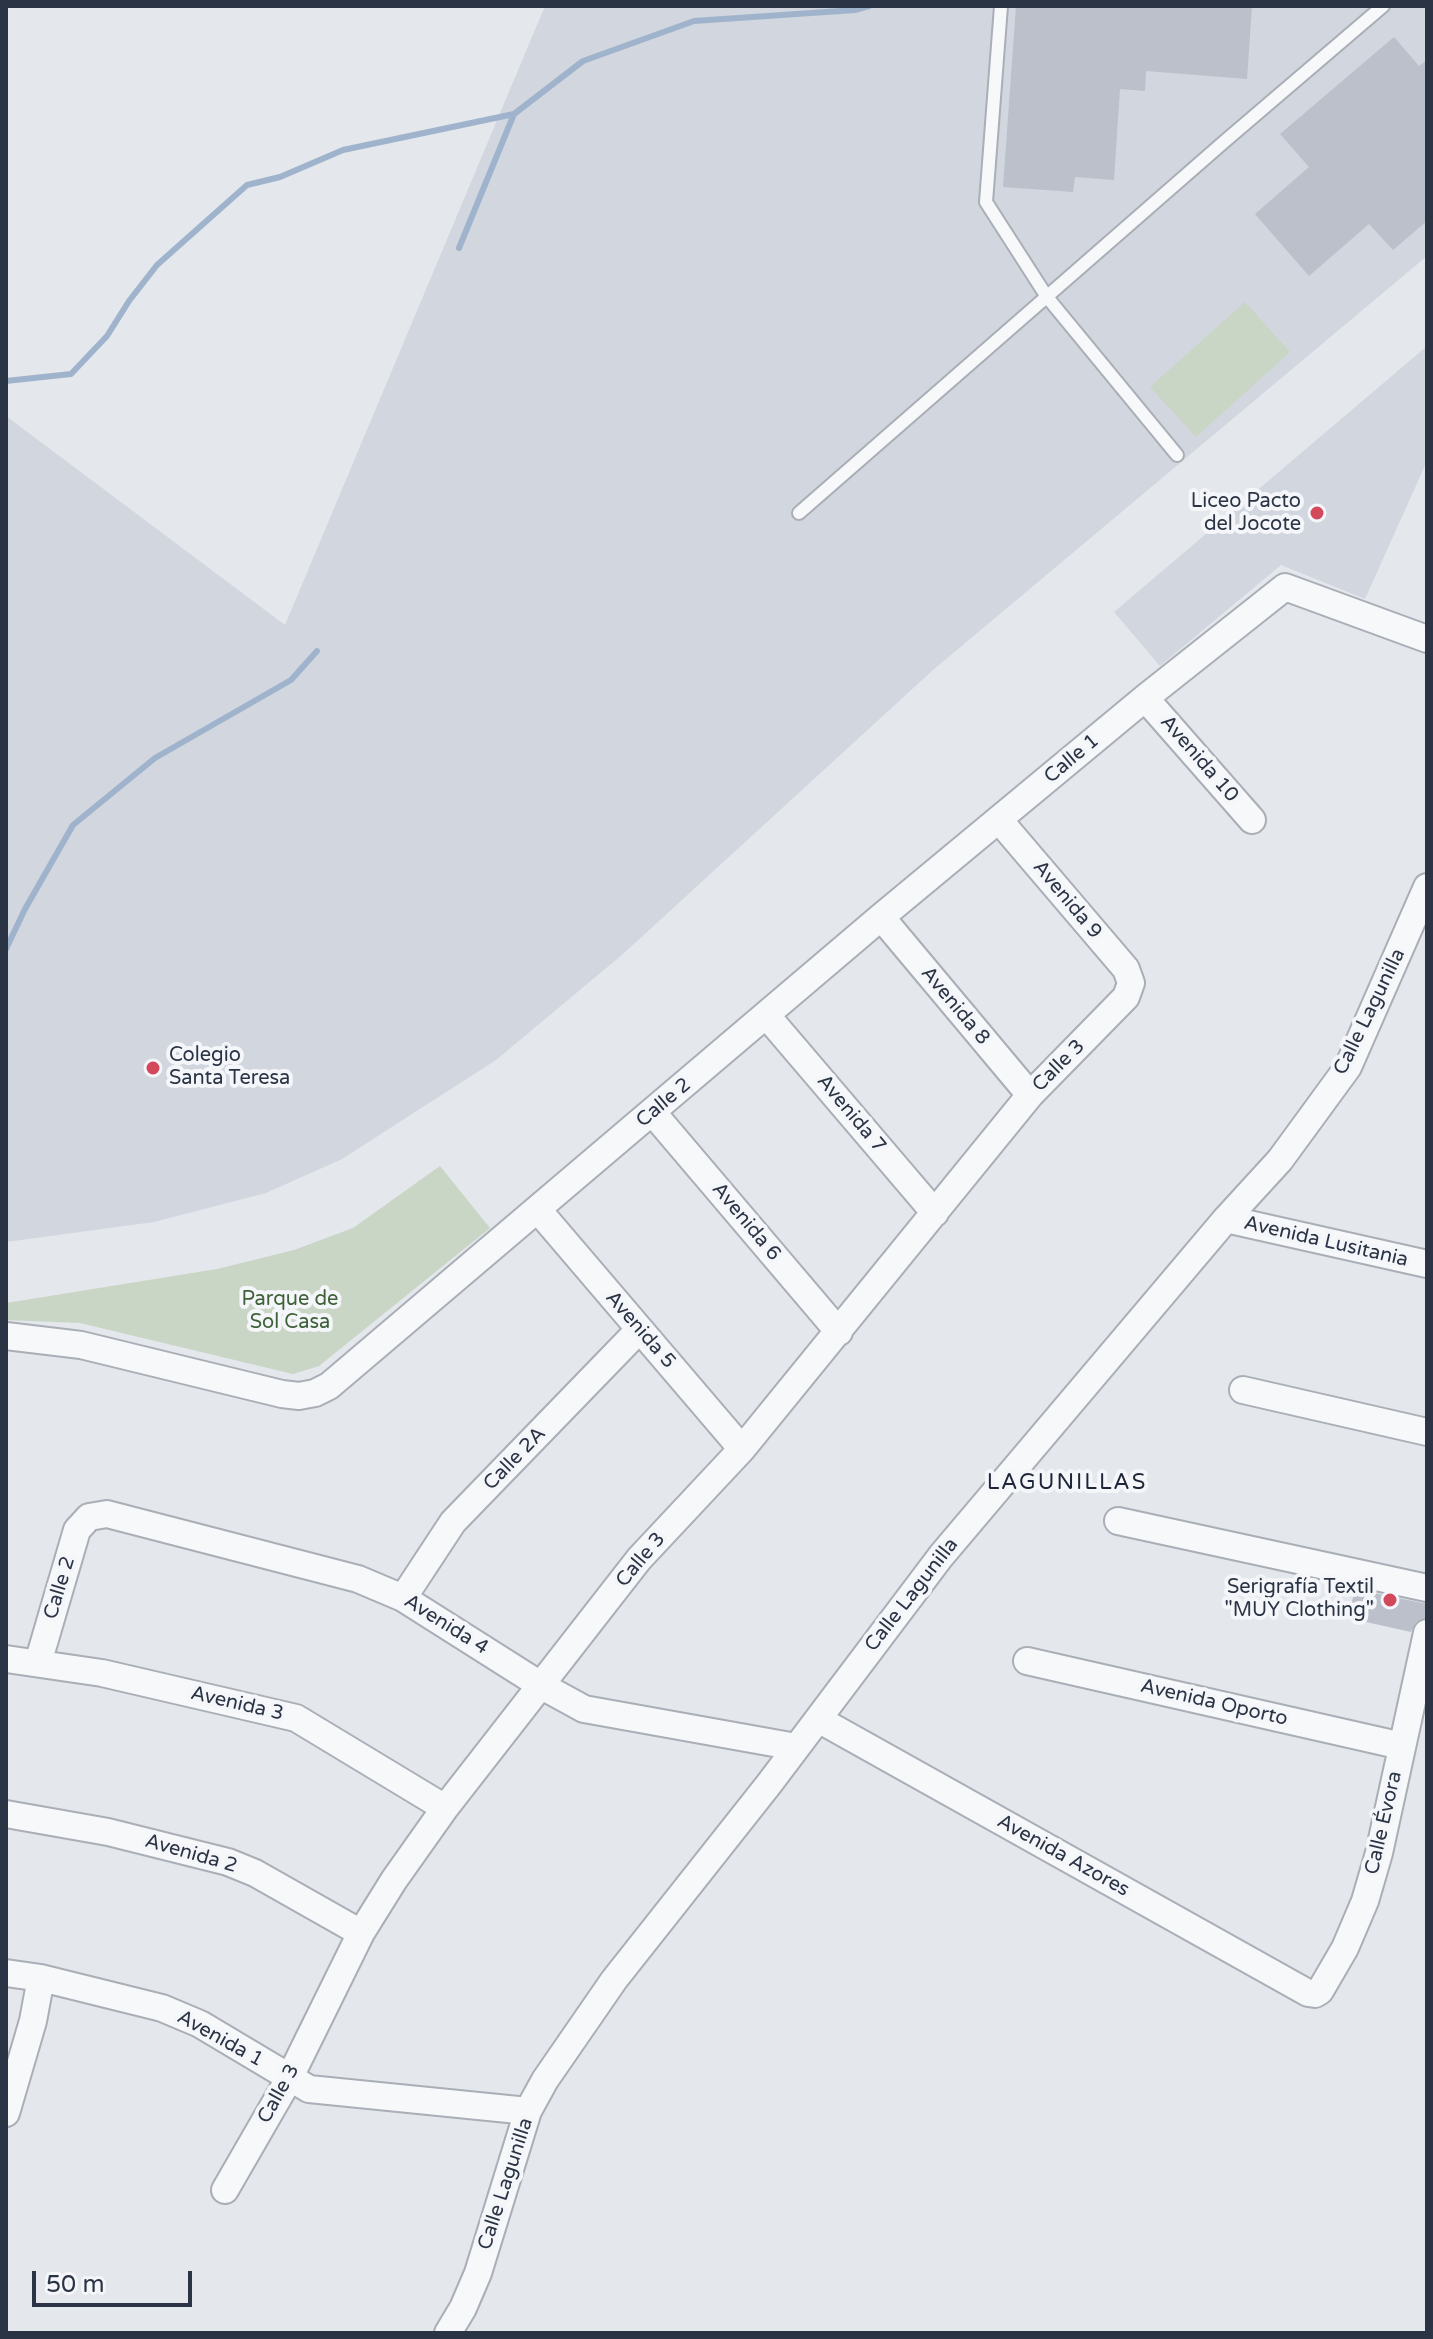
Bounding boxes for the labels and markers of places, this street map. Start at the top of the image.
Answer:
place label: Liceo Pacto del Jocote [1191,490,1301,537]
marker: Liceo Pacto del Jocote [1308,504,1326,522]
place label: Colegio Santa Teresa [169,1044,290,1091]
marker: Colegio Santa Teresa [144,1059,162,1077]
place label: Serigrafía Textil "MUY Clothing" [1225,1576,1374,1623]
marker: Serigrafía Textil "MUY Clothing" [1381,1591,1399,1609]

